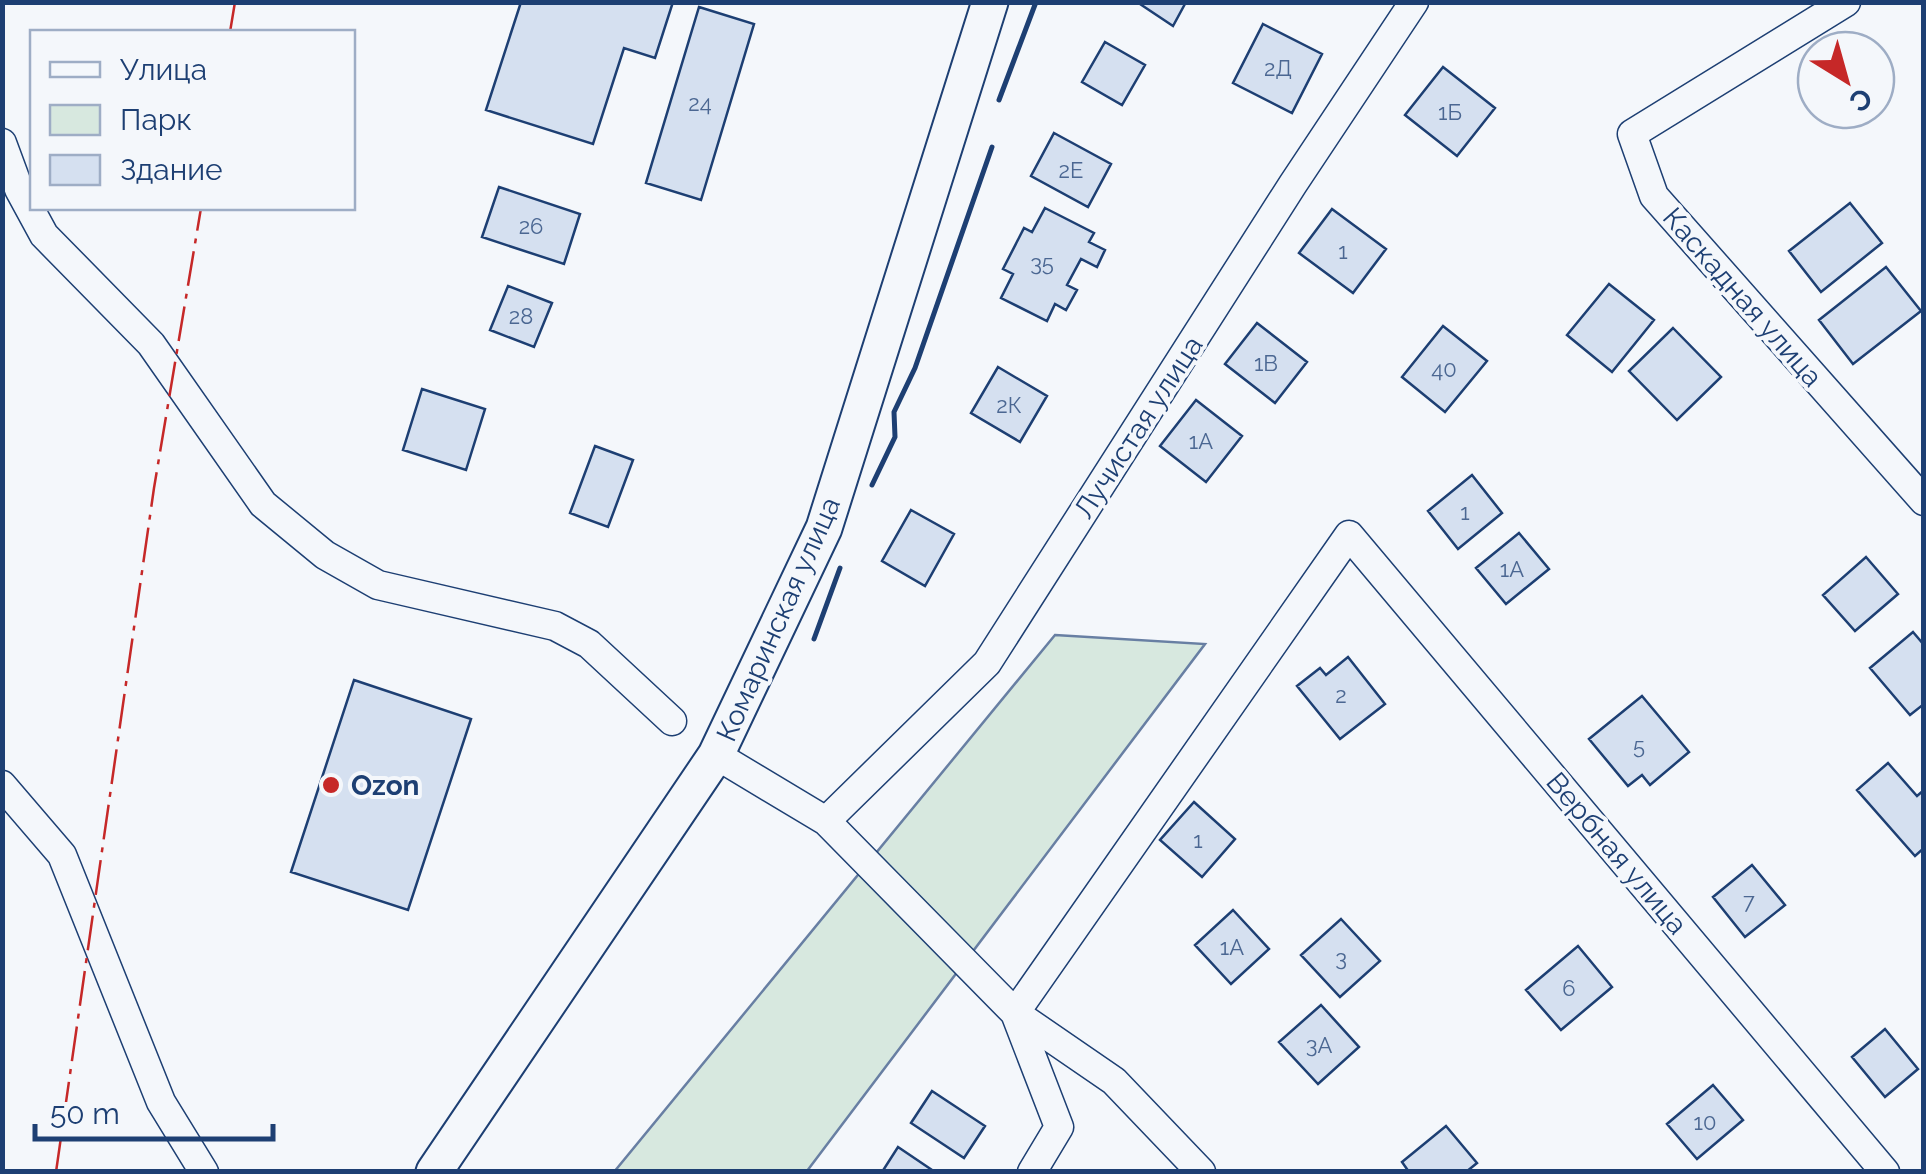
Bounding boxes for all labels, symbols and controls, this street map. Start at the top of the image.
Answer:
legend [30,30,355,210]
north arrow [1796,30,1896,130]
text: Улица [120,52,207,87]
house number: 2Д [1264,55,1292,81]
text: С [1843,81,1878,119]
house number: 24 [688,90,712,116]
house number: 1Б [1438,99,1462,125]
text: Парк [120,102,192,137]
text: Здание [120,152,223,187]
house number: 2Е [1059,157,1083,183]
street label: Каскадная улица [1656,201,1829,393]
house number: 26 [519,213,543,239]
house number: 1 [1338,238,1348,264]
house number: 35 [1030,250,1054,276]
house number: 28 [509,303,533,329]
street label: Лучистая улица [1067,330,1210,525]
house number: 1В [1254,350,1278,376]
house number: 40 [1431,356,1457,382]
house number: 2К [996,392,1022,418]
house number: 1А [1189,428,1213,454]
street label: Комаринская улица [710,492,847,746]
house number: 1 [1460,499,1470,525]
house number: 1А [1500,556,1524,582]
house number: 2 [1335,682,1347,708]
house number: 5 [1633,733,1645,759]
street label: Вербная улица [1539,766,1694,941]
place label: Ozon [351,769,420,802]
marker: Ozon [320,774,342,796]
house number: 1 [1193,827,1203,853]
house number: 7 [1743,888,1755,914]
house number: 1А [1220,934,1244,960]
house number: 3 [1335,945,1347,971]
house number: 6 [1562,975,1576,1001]
house number: 3А [1306,1032,1332,1058]
scale bar [35,1079,272,1141]
text: 50 m [50,1096,120,1131]
house number: 10 [1694,1109,1716,1135]

